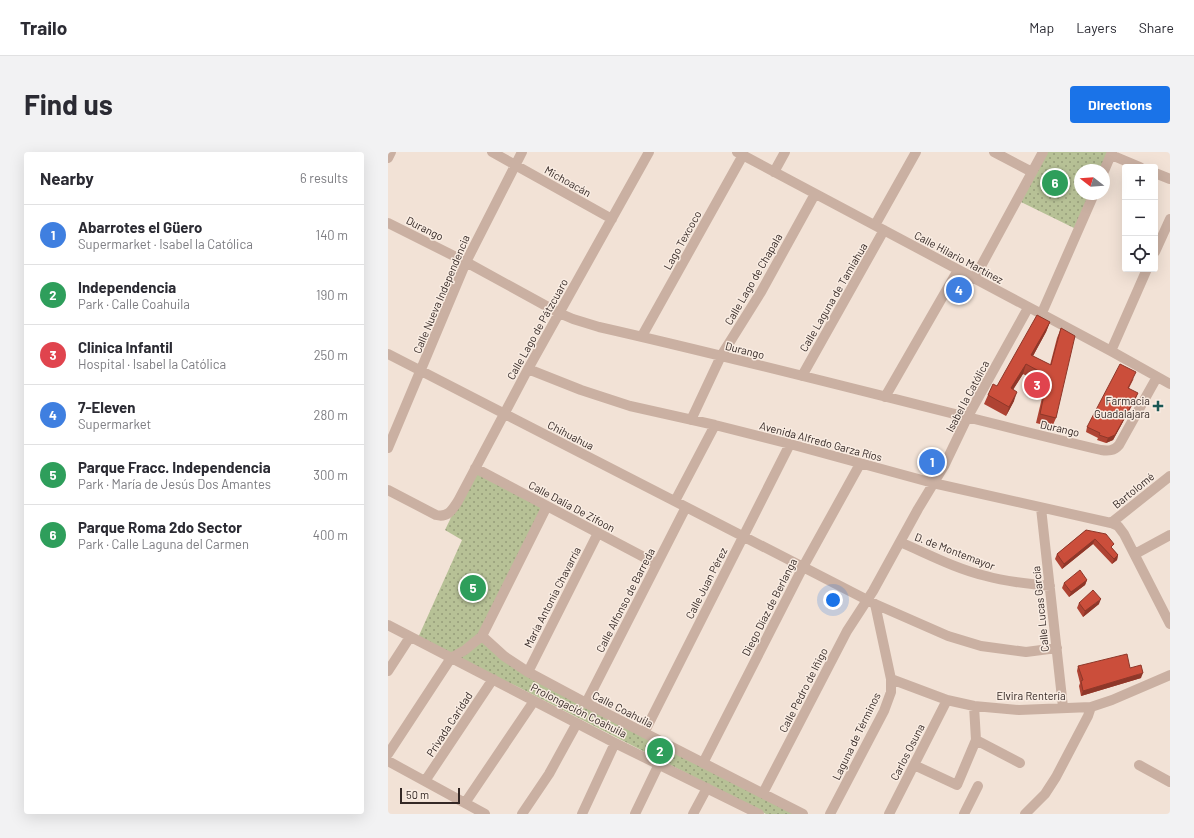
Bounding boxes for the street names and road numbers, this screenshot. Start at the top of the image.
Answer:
street label: Michoacán [542,163,594,199]
street label: Lago Texcoco [660,208,704,272]
street label: Durango [404,213,446,243]
street label: Calle Hilario Martínez [912,228,1006,286]
street label: Calle Lago de Chapala [722,231,784,327]
street label: Calle Nueva Independencia [410,233,472,355]
street label: Calle Laguna de Tamiahua [796,240,870,354]
street label: Calle Lago de Pátzcuaro [504,276,570,382]
street label: Durango [724,339,766,361]
street label: Isabel la Católica [943,358,991,434]
street label: Durango [1039,417,1081,439]
street label: Chihuahua [546,418,596,452]
street label: Avenida Alfredo Garza Ríos [758,418,884,464]
street label: Bartolomé [1110,469,1157,511]
street label: Calle Dalia De Zifoon [527,478,617,534]
street label: D. de Montemayor [913,530,997,572]
street label: María Antonia Chavarría [521,544,583,650]
street label: Calle Juan Pérez [682,545,730,621]
street label: Calle Alfonso de Barreda [593,546,657,654]
street label: Diego Díaz de Berlanga [739,556,799,658]
street label: Calle Lucas García [1029,565,1051,653]
street label: Calle Pedro de Iñigo [776,646,830,734]
street label: Prolongación Coahuila [529,680,629,740]
street label: Calle Coahuila [590,688,656,730]
street label: Privada Caridad [423,689,475,759]
street label: Elvira Rentería [996,689,1066,702]
street label: Laguna de Términos [829,690,883,782]
street label: Carlos Osuna [887,722,927,782]

